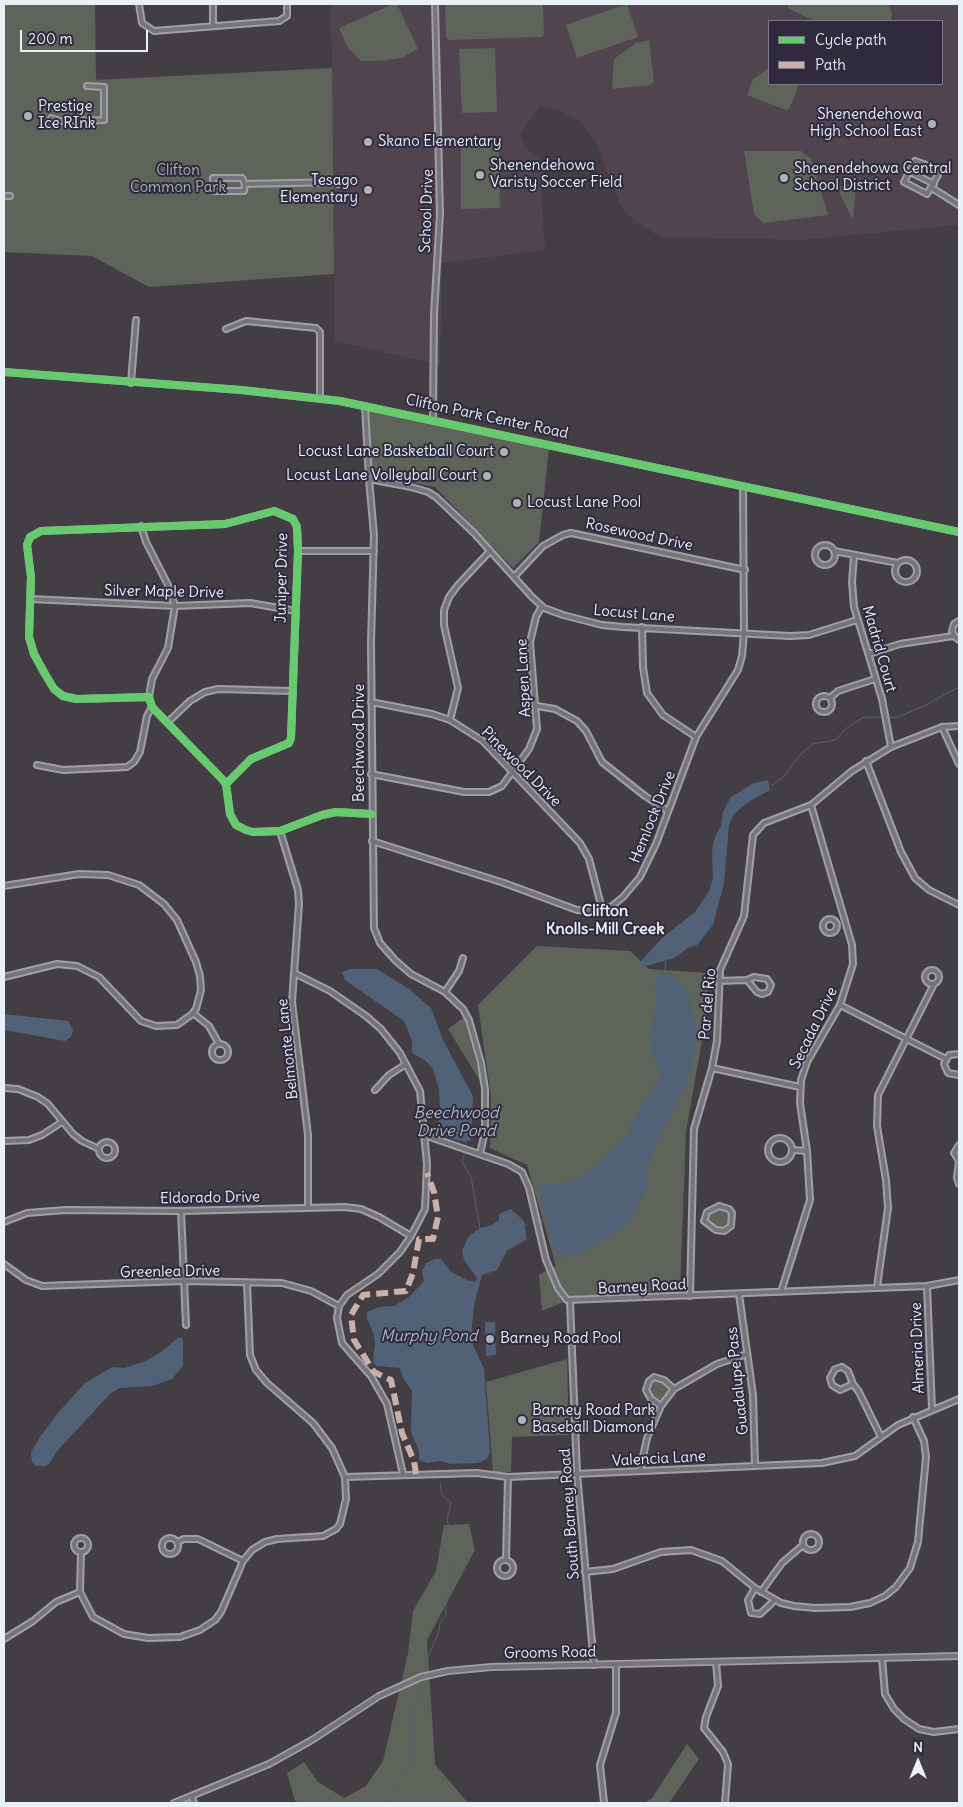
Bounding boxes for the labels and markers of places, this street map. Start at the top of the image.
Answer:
place label: Prestige Ice RInk [38,98,95,133]
place label: Shenendehowa High School East [810,106,922,141]
marker: Prestige Ice RInk [22,110,34,122]
marker: Shenendehowa High School East [926,118,938,130]
place label: Skano Elementary [378,133,501,151]
marker: Skano Elementary [362,136,374,148]
place label: Shenendehowa Varisty Soccer Field [490,157,622,192]
place label: Shenendehowa Central School District [794,160,951,195]
marker: Shenendehowa Varisty Soccer Field [474,169,486,181]
place label: Tesago Elementary [280,172,358,207]
marker: Shenendehowa Central School District [778,172,790,184]
marker: Tesago Elementary [362,184,374,196]
place label: Locust Lane Basketball Court [298,443,494,461]
marker: Locust Lane Basketball Court [498,446,510,458]
place label: Locust Lane Volleyball Court [286,467,477,485]
marker: Locust Lane Volleyball Court [481,470,493,482]
place label: Locust Lane Pool [527,494,641,512]
marker: Locust Lane Pool [511,497,523,509]
place label: Barney Road Pool [500,1330,621,1348]
marker: Barney Road Pool [484,1333,496,1345]
place label: Barney Road Park Baseball Diamond [532,1402,655,1437]
marker: Barney Road Park Baseball Diamond [516,1414,528,1426]

